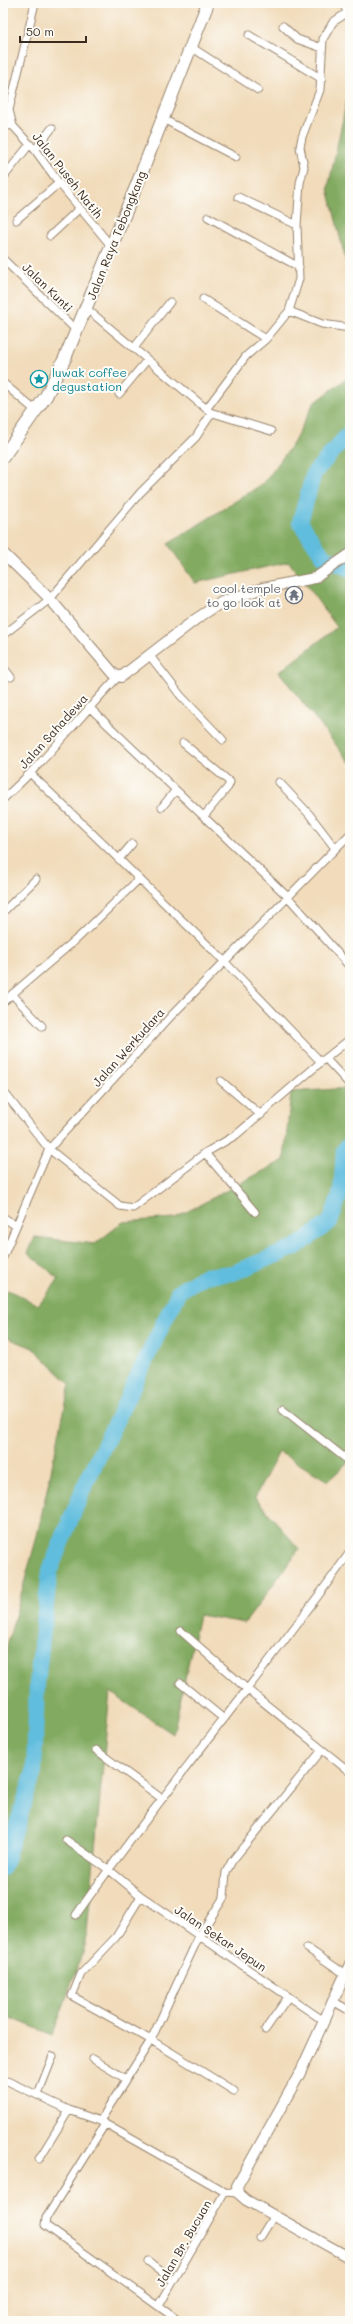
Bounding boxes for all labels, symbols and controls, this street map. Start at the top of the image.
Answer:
scale bar [20,18,86,44]
text: 50 m [26,23,54,39]
street label: Jalan Puseh Natih [29,129,107,221]
street label: Jalan Raya Tebongkang [83,168,149,302]
street label: Jalan Kunti [19,259,77,315]
place label: luwak coffee degustation [52,364,127,394]
place icon: luwak coffee degustation [29,369,49,389]
place label: cool temple to go look at [207,580,281,610]
temple icon: cool temple to go look at [284,585,304,605]
street label: Jalan Sahadewa [15,690,91,772]
street label: Jalan Werkudara [88,1004,168,1090]
street label: Jalan Sekar Jepun [172,1901,270,1975]
street label: Jalan Br. Bucuan [152,2197,214,2289]

